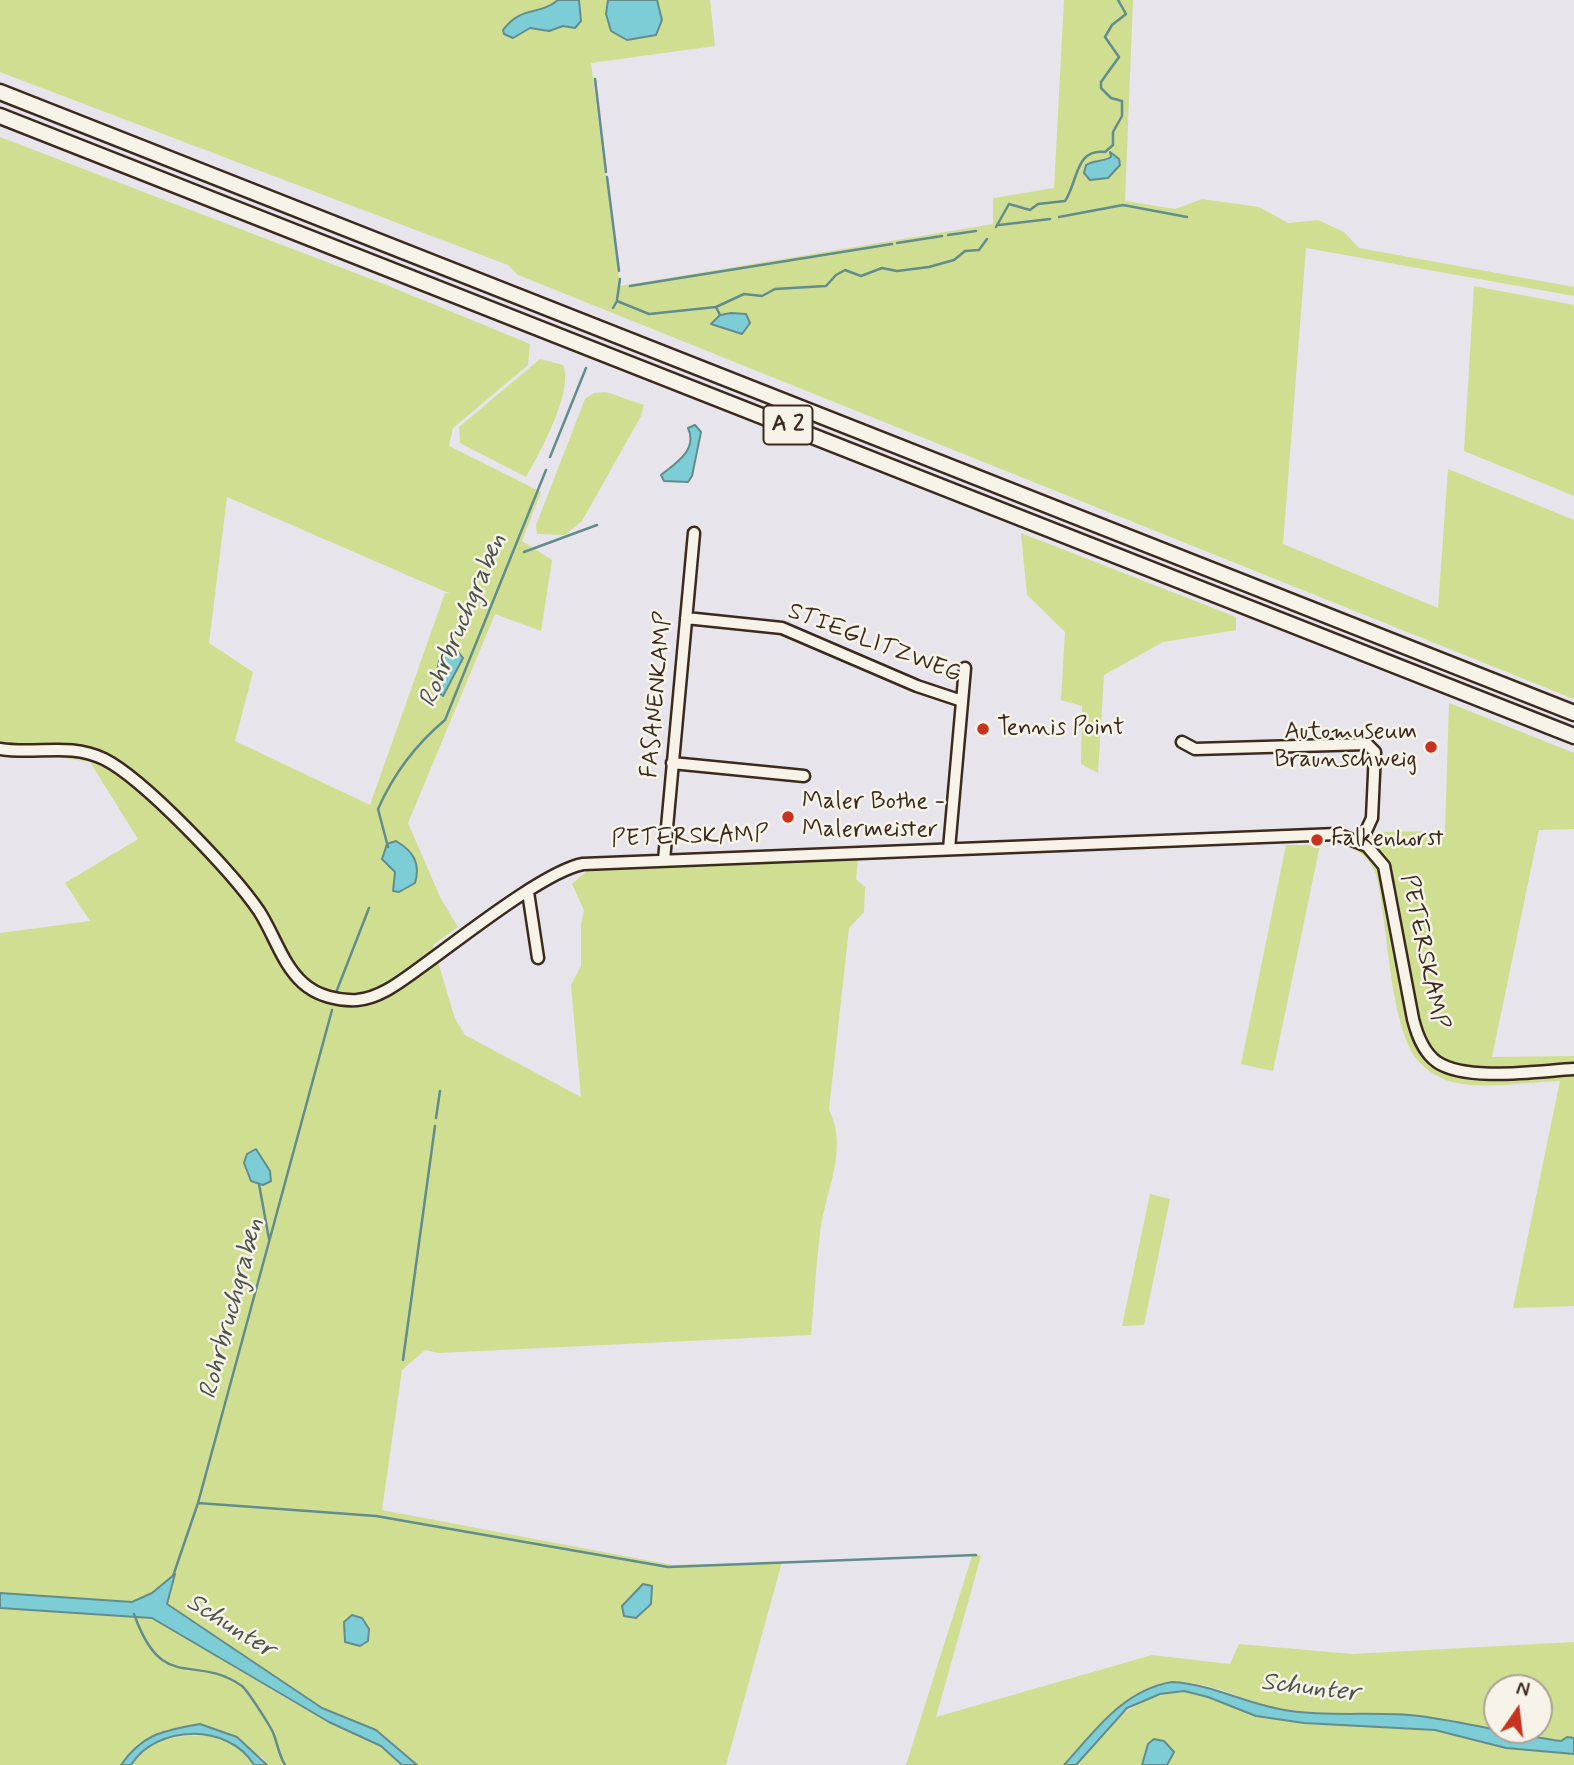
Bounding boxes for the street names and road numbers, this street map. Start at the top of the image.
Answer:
road number: A 2 [764,406,812,444]
street label: STIEGLITZWEG [783,598,965,690]
street label: FASANENKAMP [636,611,680,779]
street label: PETERSKAMP [611,821,769,855]
street label: PETERSKAMP [1393,872,1453,1032]

